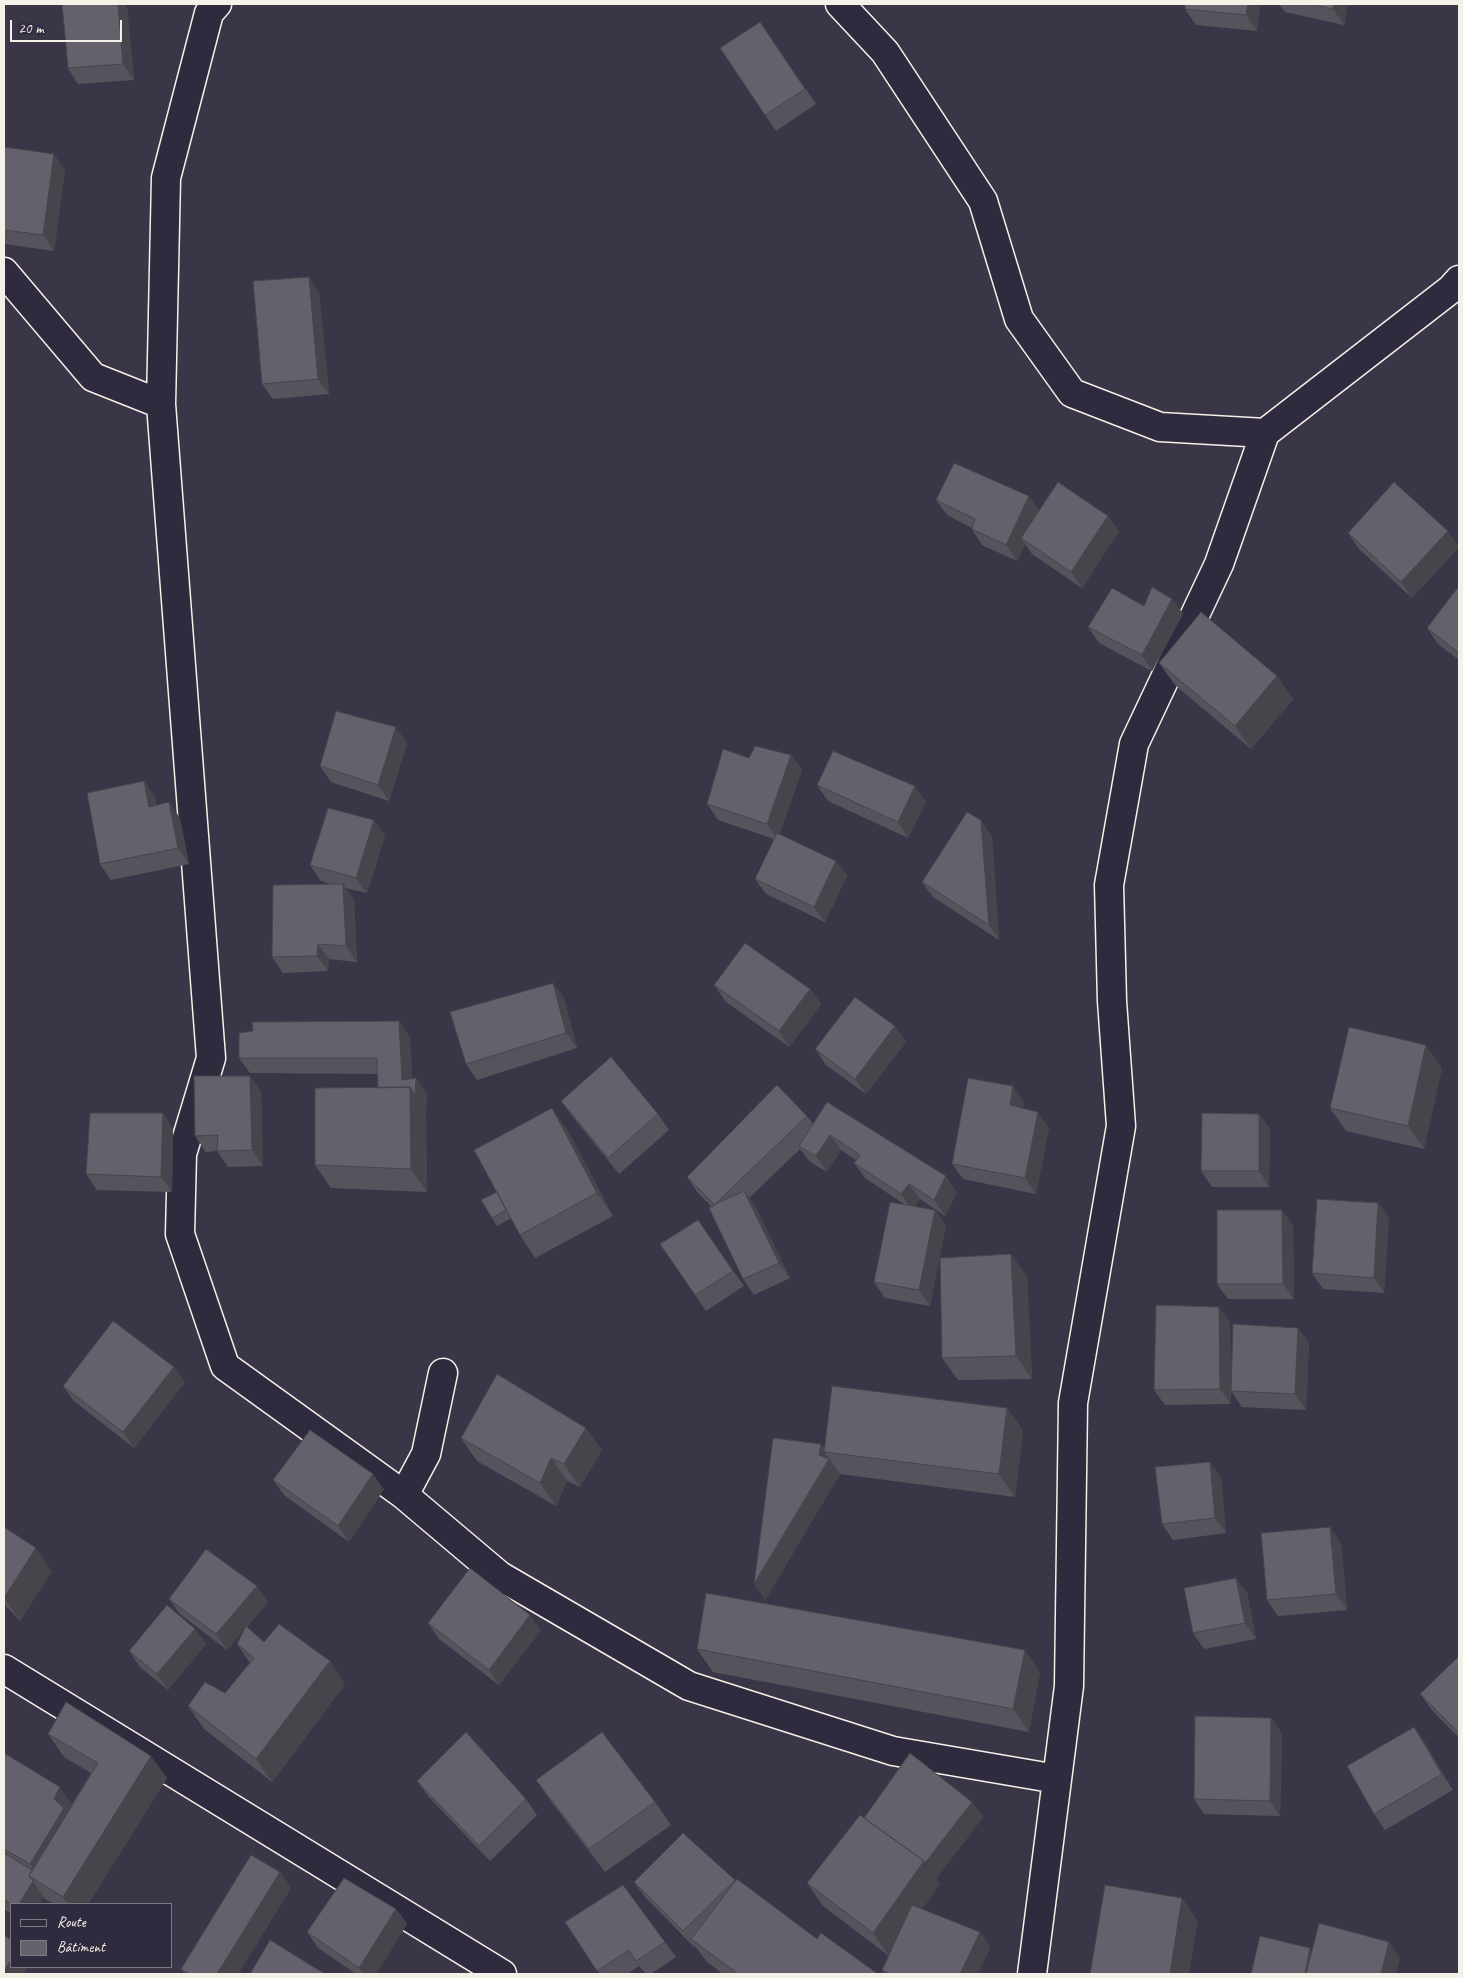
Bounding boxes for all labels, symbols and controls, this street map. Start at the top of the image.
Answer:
scale bar [12,10,125,42]
text: 20 m [18,19,44,38]
legend [10,1903,172,1968]
text: Route [57,1913,86,1932]
text: Bâtiment [57,1938,105,1957]

